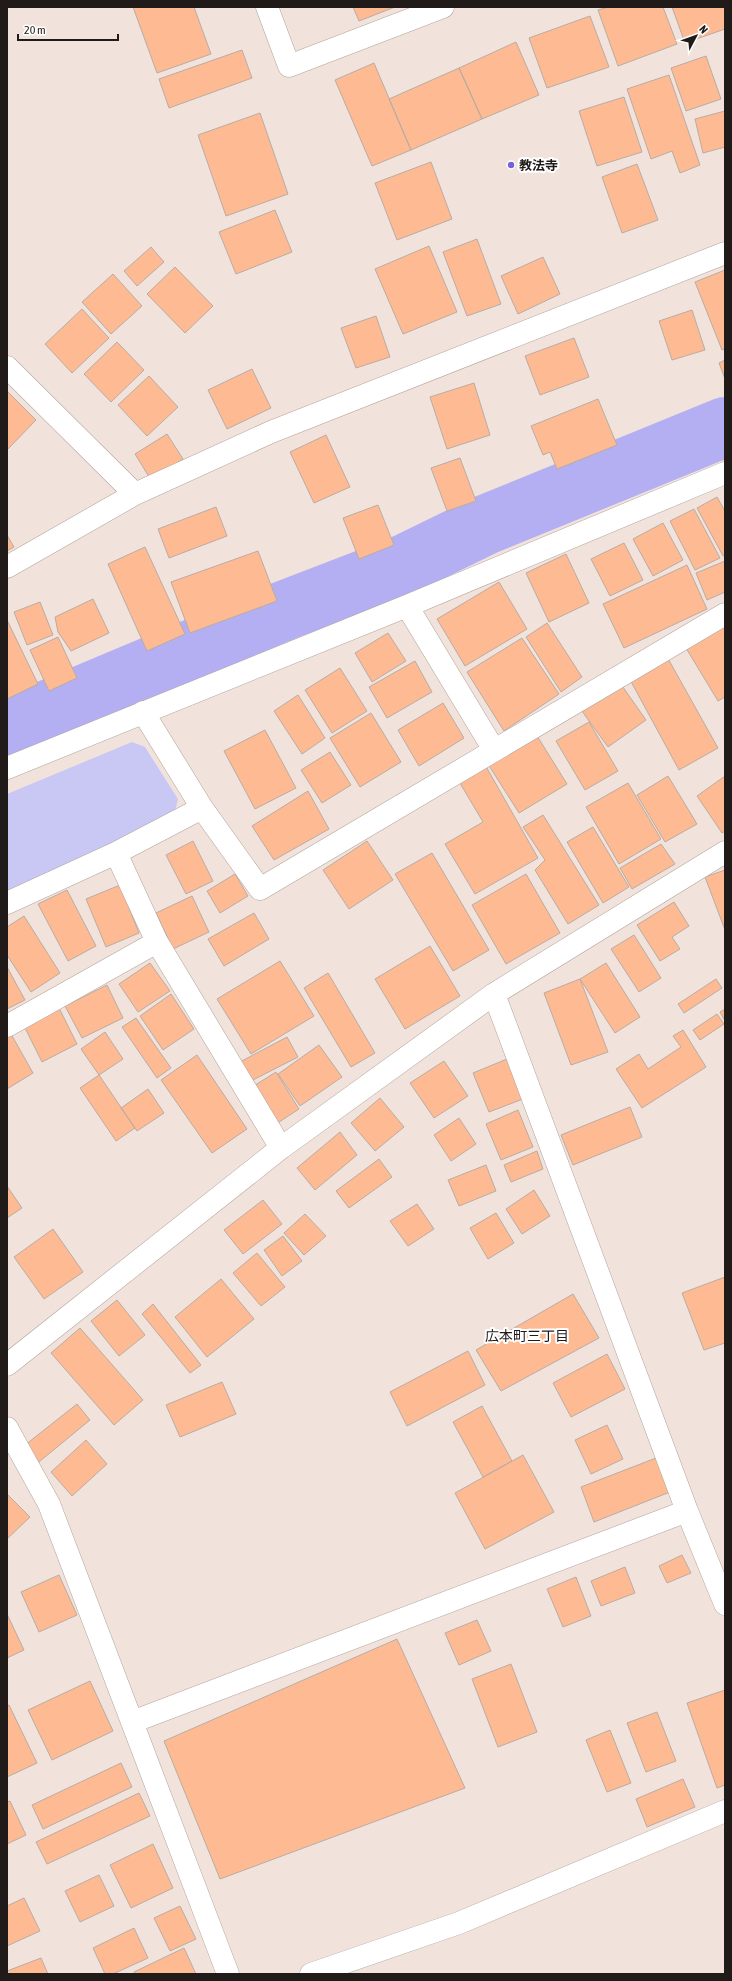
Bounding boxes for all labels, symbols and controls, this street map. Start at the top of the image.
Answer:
scale bar [18,16,118,42]
north arrow [676,16,716,56]
text: 20 m [24,23,46,37]
text: N [697,23,710,36]
place label: 教法寺 [519,158,558,173]
marker: 教法寺 [506,160,516,170]
district label: 広本町三丁目 [485,1328,569,1344]

